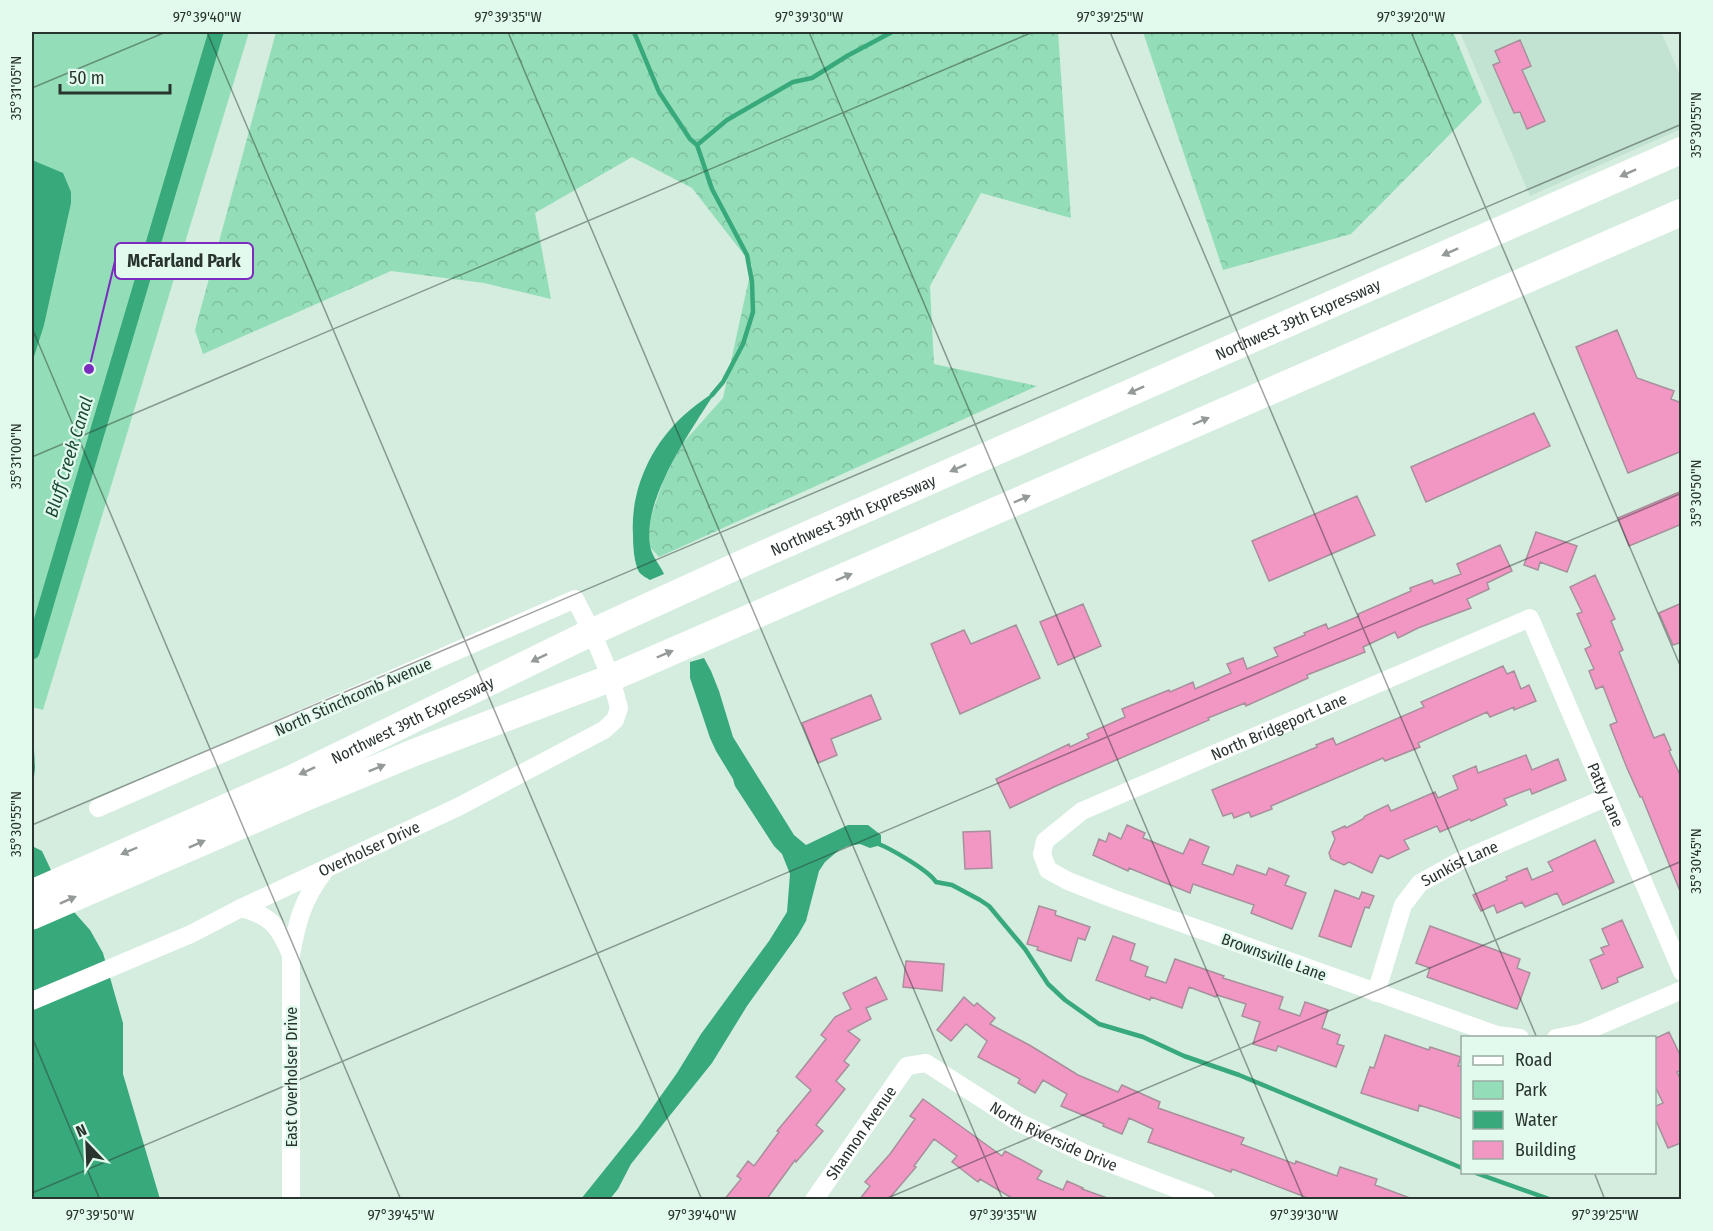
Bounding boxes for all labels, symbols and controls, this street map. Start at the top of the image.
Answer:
text: 97°39'40"W [173,8,241,26]
text: 97°39'35"W [474,8,542,26]
text: 97°39'30"W [775,8,843,26]
text: 97°39'25"W [1076,8,1144,26]
text: 97°39'20"W [1377,8,1445,26]
text: 35°31'05"N [7,56,25,120]
scale bar [60,57,170,95]
text: 50 m [69,67,105,89]
text: 35°30'55"N [1687,92,1705,158]
one-way arrow [1619,169,1637,179]
callout: McFarland Park [115,243,253,279]
one-way arrow [1440,247,1458,257]
text: McFarland Park [127,250,242,272]
street label: Northwest 39th Expressway [1212,274,1384,364]
one-way arrow [1127,385,1145,395]
water label: Bluff Creek Canal [40,394,98,520]
one-way arrow [1193,416,1211,426]
text: 35°31'00"N [7,423,25,489]
text: 35°30'50"N [1687,459,1705,527]
one-way arrow [948,463,966,473]
street label: Northwest 39th Expressway [767,470,939,559]
one-way arrow [1014,494,1032,504]
one-way arrow [835,572,852,581]
one-way arrow [656,649,674,659]
one-way arrow [531,653,548,663]
street label: North Stinchcomb Avenue [272,654,434,740]
street label: Northwest 39th Expressway [328,672,497,767]
street label: North Bridgeport Lane [1208,689,1350,764]
street label: Patty Lane [1584,760,1628,830]
one-way arrow [368,763,386,773]
one-way arrow [299,767,316,776]
text: 35°30'55"N [7,791,25,857]
street label: Overholser Drive [315,817,423,880]
text: 35°30'45"N [1687,828,1705,894]
street label: Sunkist Lane [1418,836,1501,890]
one-way arrow [188,839,205,848]
one-way arrow [120,846,138,856]
one-way arrow [59,895,77,904]
street label: Brownsville Lane [1219,929,1329,985]
street label: East Overholser Drive [282,1007,301,1147]
legend [1461,1036,1656,1174]
text: Road [1515,1049,1552,1071]
text: Park [1515,1079,1548,1101]
street label: Shannon Avenue [822,1082,900,1183]
street label: North Riverside Drive [987,1097,1120,1175]
text: Water [1515,1109,1558,1131]
north arrow [57,1114,117,1174]
text: N [73,1120,89,1141]
text: Building [1515,1139,1576,1161]
text: 97°39'50"W [66,1206,134,1224]
text: 97°39'45"W [367,1206,435,1224]
text: 97°39'40"W [668,1206,736,1224]
text: 97°39'35"W [969,1206,1037,1224]
text: 97°39'30"W [1270,1206,1338,1224]
text: 97°39'25"W [1571,1206,1639,1224]

